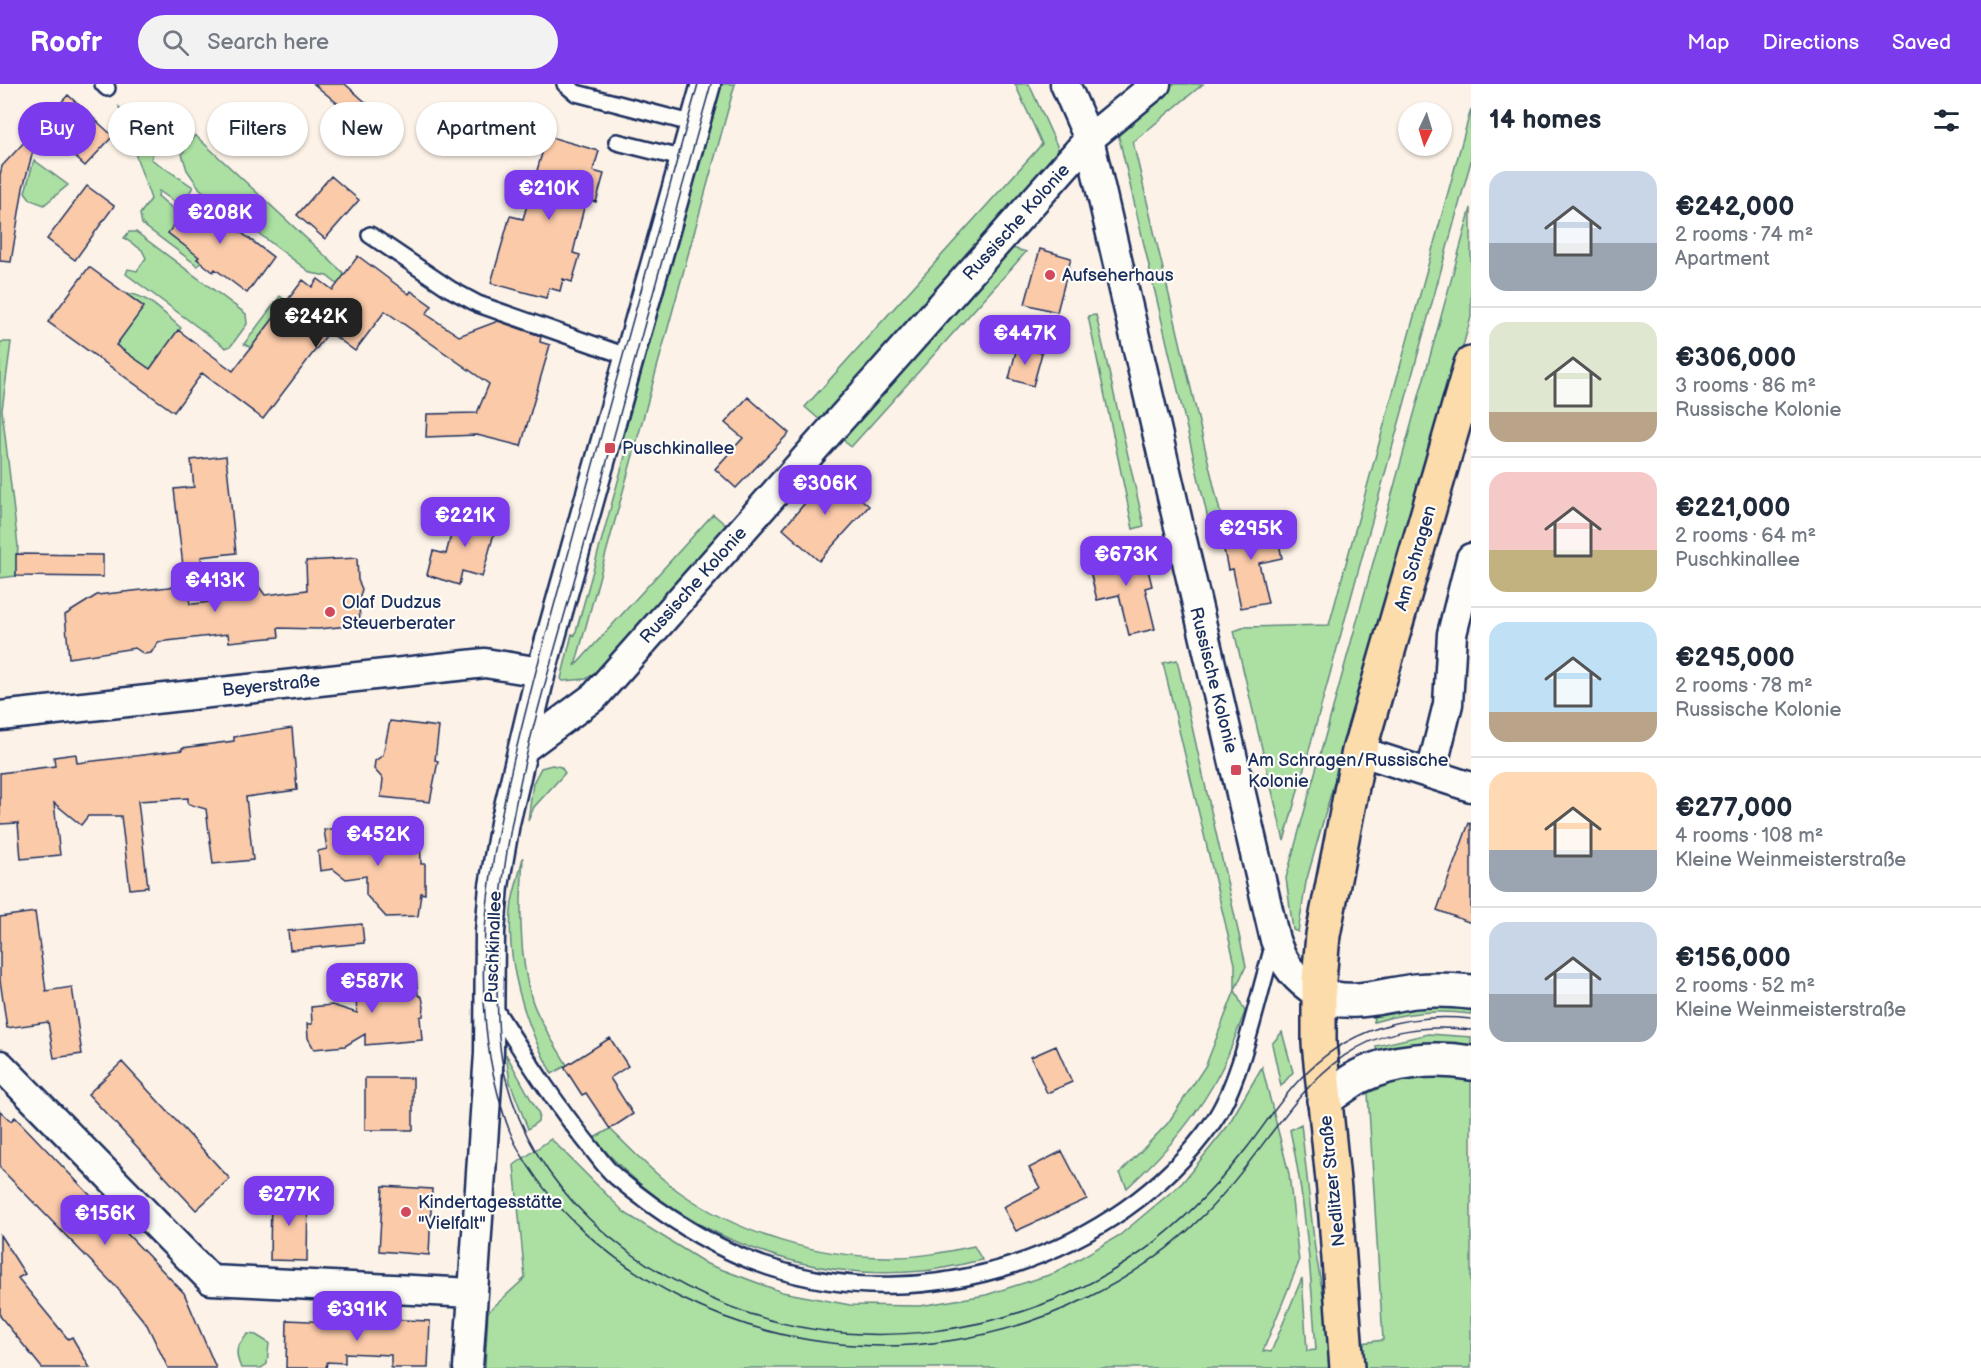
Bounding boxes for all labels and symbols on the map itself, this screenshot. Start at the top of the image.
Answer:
north arrow [1398,102,1452,156]
street label: Russische Kolonie [959,159,1074,285]
pin: €210K [507,170,591,221]
pin: €208K [178,194,262,245]
place label: Aufseherhaus [1062,265,1174,286]
marker: Aufseherhaus [1043,268,1057,282]
pin: €242K [274,298,358,349]
pin: €447K [983,315,1067,366]
place label: Puschkinallee [622,438,735,459]
marker: Puschkinallee [603,441,617,455]
pin: €306K [783,465,867,516]
pin: €221K [423,497,507,548]
street label: Am Schragen [1390,503,1441,613]
pin: €295K [1209,510,1293,561]
street label: Russische Kolonie [636,522,751,648]
pin: €673K [1084,536,1168,587]
pin: €413K [173,562,257,613]
place label: Olaf Dudzus Steuerberater [342,592,456,634]
marker: Olaf Dudzus Steuerberater [323,605,337,619]
street label: Russische Kolonie [1185,605,1242,756]
street label: Beyerstraße [221,670,321,701]
place label: Am Schragen/Russische Kolonie [1248,750,1449,792]
marker: Am Schragen/Russische Kolonie [1229,763,1243,777]
pin: €452K [336,816,420,867]
street label: Puschkinallee [481,890,506,1004]
pin: €587K [330,963,414,1014]
street label: Nedlitzer Straße [1315,1114,1350,1248]
pin: €277K [247,1176,331,1227]
place label: Kindertagesstätte "Vielfalt" [418,1192,562,1234]
pin: €156K [63,1195,147,1246]
marker: Kindertagesstätte "Vielfalt" [399,1205,413,1219]
pin: €391K [315,1291,399,1342]

